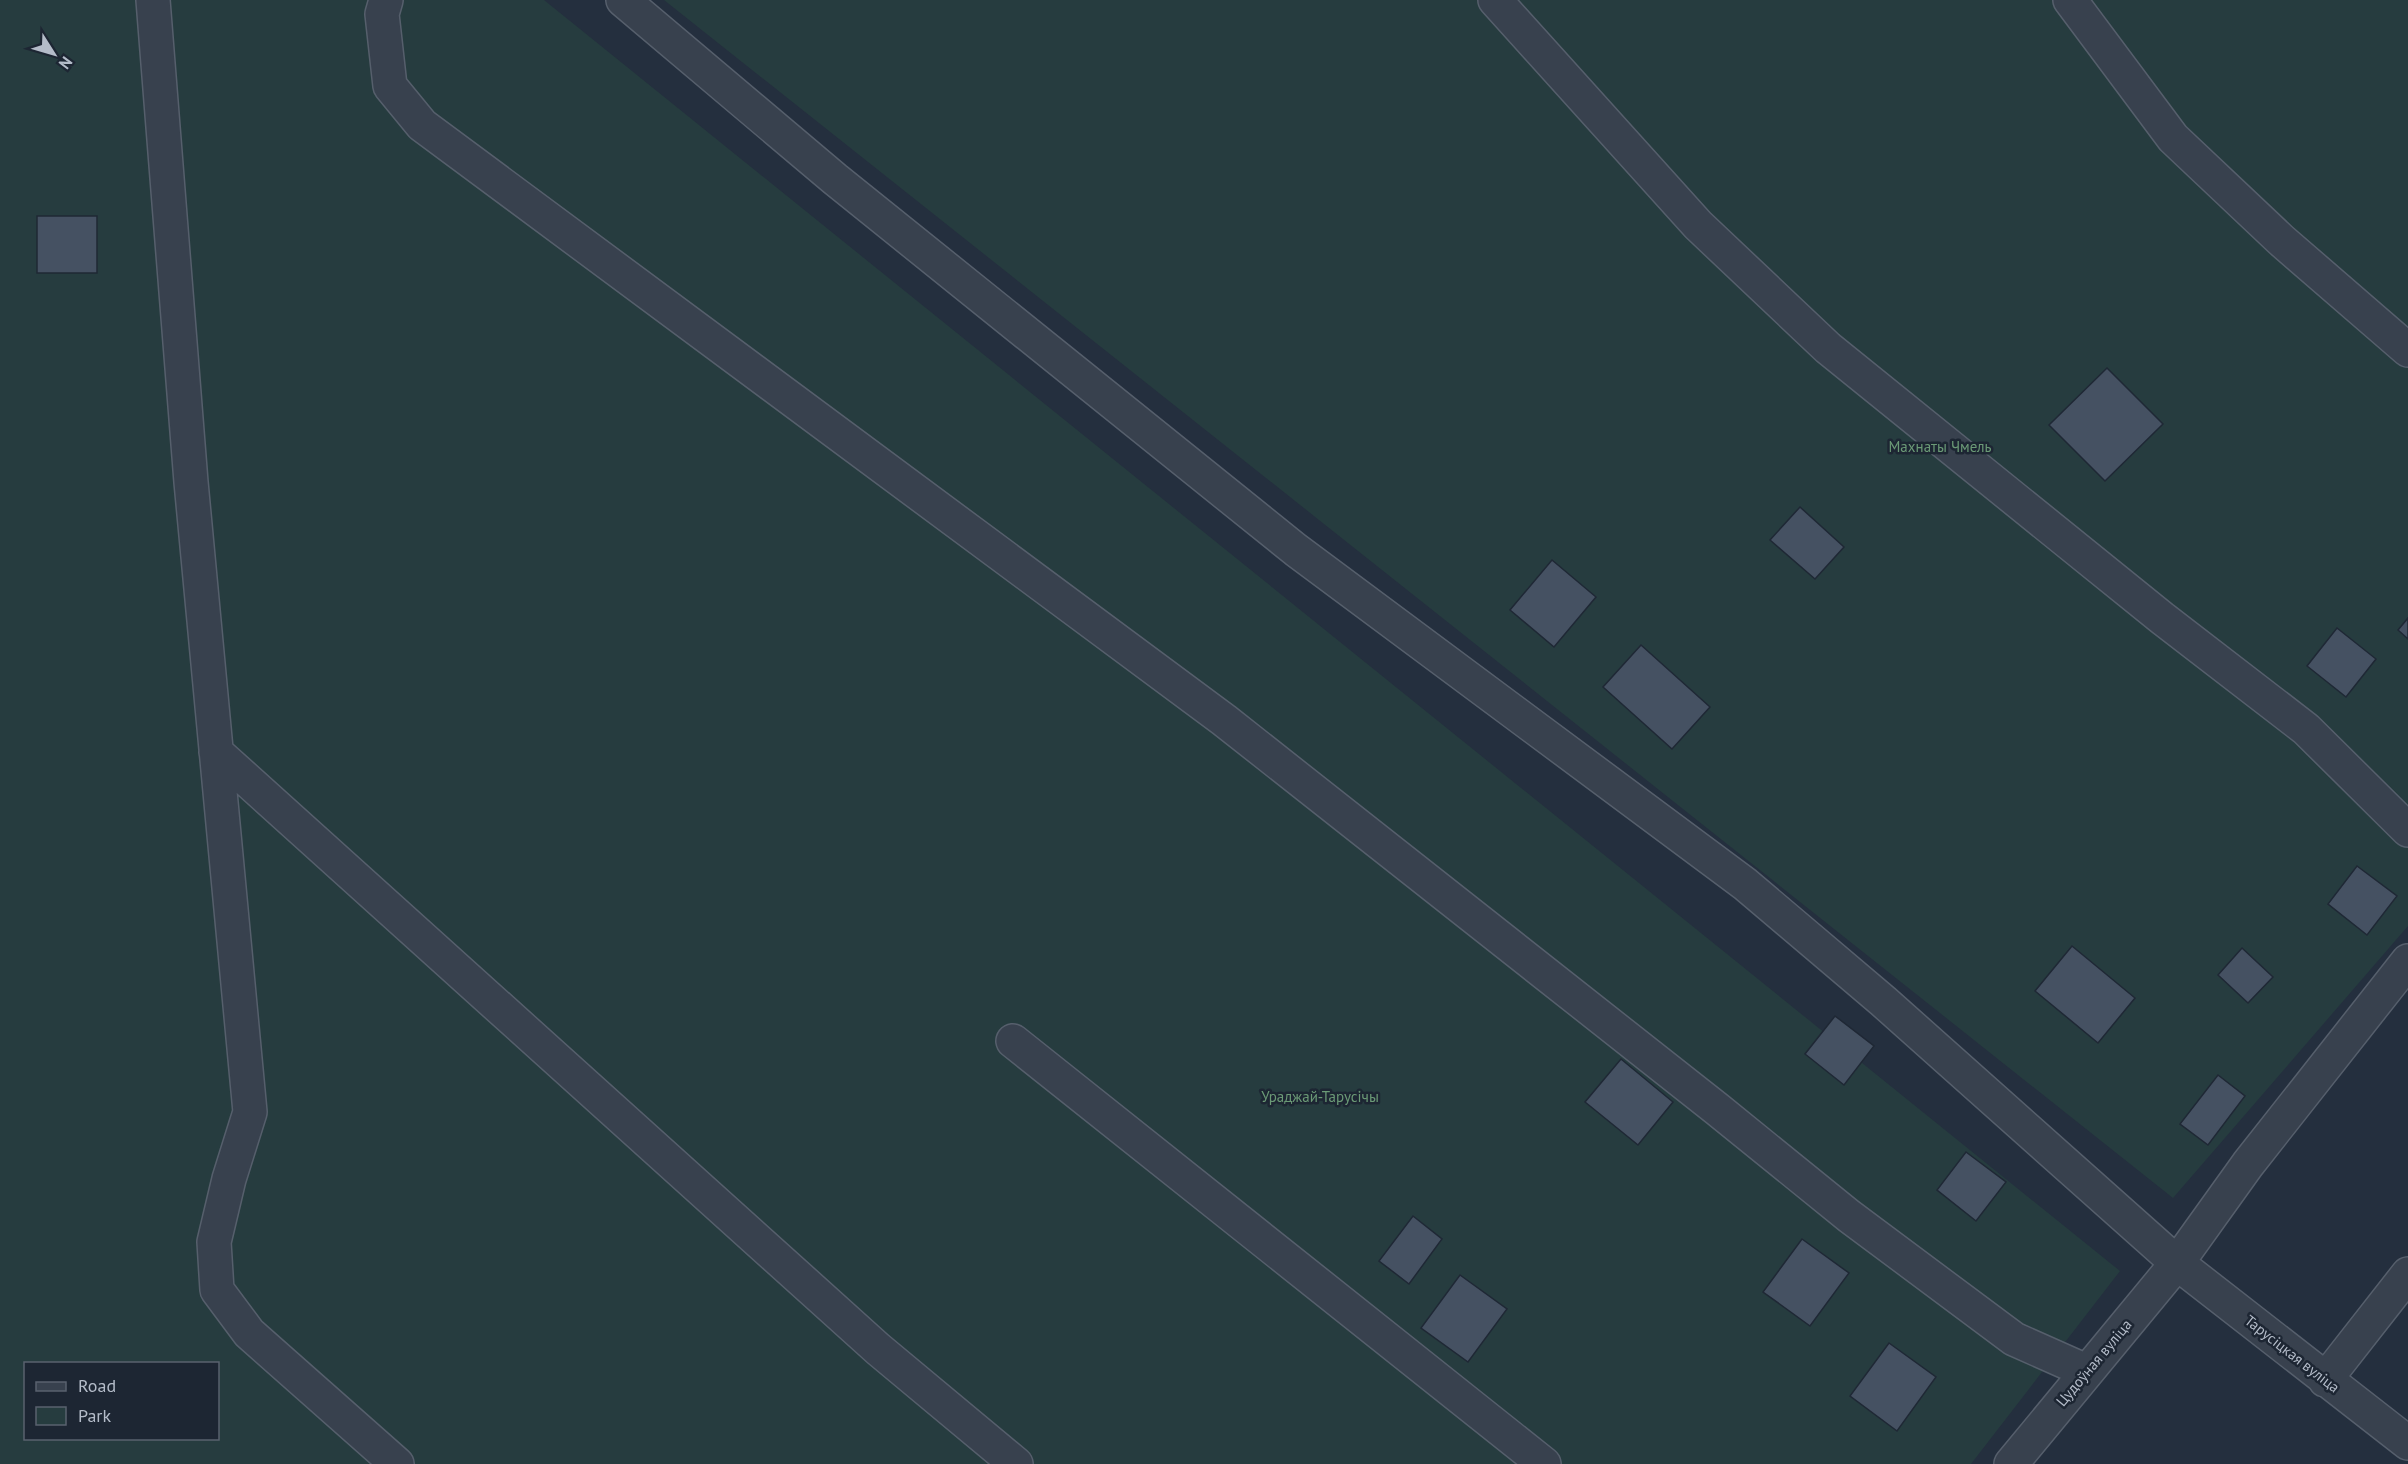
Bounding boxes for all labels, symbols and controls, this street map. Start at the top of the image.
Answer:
north arrow [24,24,84,84]
text: N [55,53,77,73]
park label: Махнаты Чмель [1889,437,1992,456]
park label: Ураджай-Тарусічы [1261,1087,1379,1106]
street label: Тарусіцкая вуліца [2241,1311,2344,1397]
street label: Цудоўная вуліца [2052,1315,2136,1410]
legend [24,1362,219,1440]
text: Road [78,1374,116,1397]
text: Park [78,1404,111,1427]

